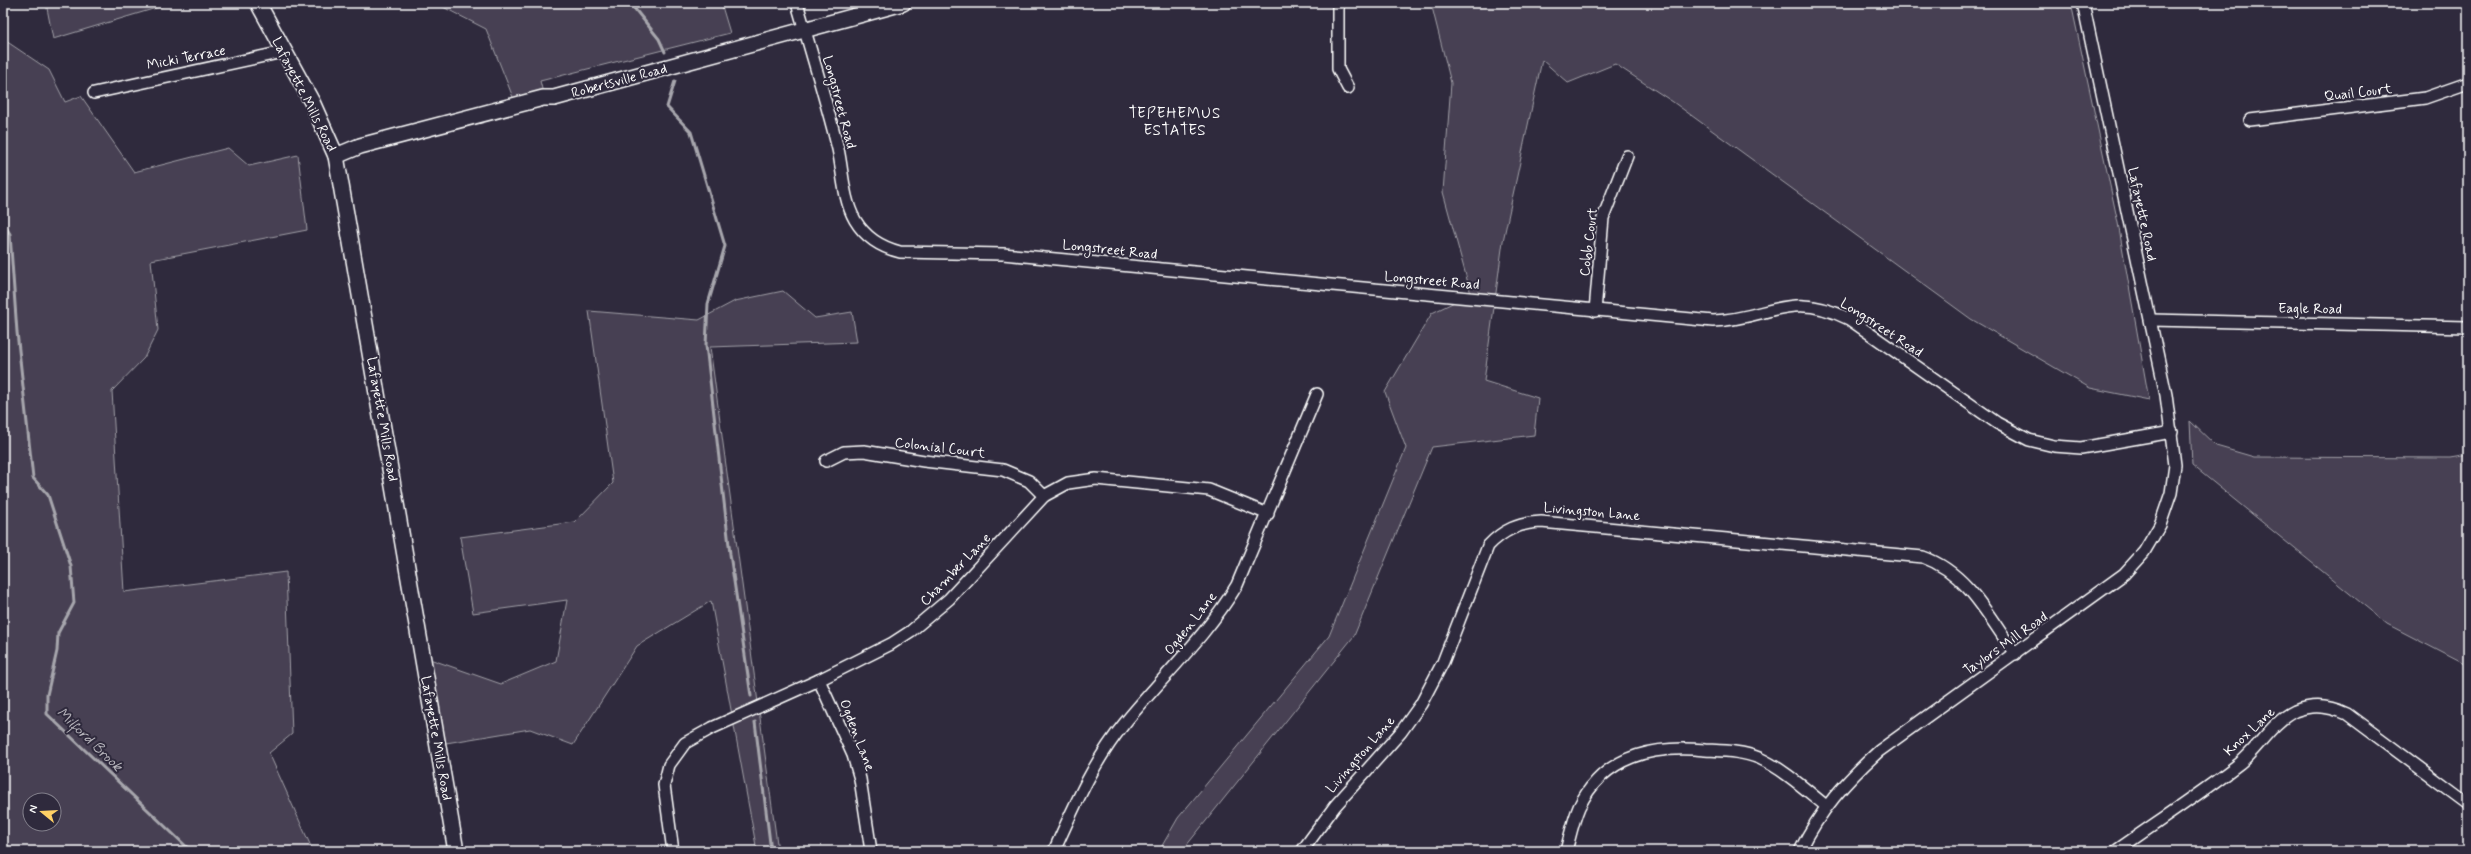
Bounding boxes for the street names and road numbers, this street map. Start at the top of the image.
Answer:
street label: Lafayette Mills Road [267,34,341,155]
street label: Micki Terrace [145,42,227,74]
street label: Longstreet Road [817,54,860,151]
street label: Robertsville Road [570,60,669,102]
street label: Quail Court [2323,80,2394,106]
street label: Lafayette Road [2123,166,2161,263]
street label: Cobb Court [1576,206,1602,277]
street label: Longstreet Road [1061,236,1158,265]
street label: Longstreet Road [1384,268,1480,295]
street label: Longstreet Road [1836,294,1926,362]
street label: Eagle Road [2278,299,2342,319]
street label: Lafayette Mills Road [362,356,402,483]
street label: Colonial Court [894,434,987,463]
street label: Livingston Lane [1543,499,1641,525]
street label: Chamber Lane [916,529,995,610]
street label: Ogden Lane [1160,588,1221,659]
street label: Taylors Mill Road [1960,608,2051,680]
street label: Lafayette Mills Road [416,675,456,802]
street label: Ogden Lane [835,697,879,774]
street label: Knox Lane [2220,703,2280,760]
street label: Livingston Lane [1322,712,1400,797]

